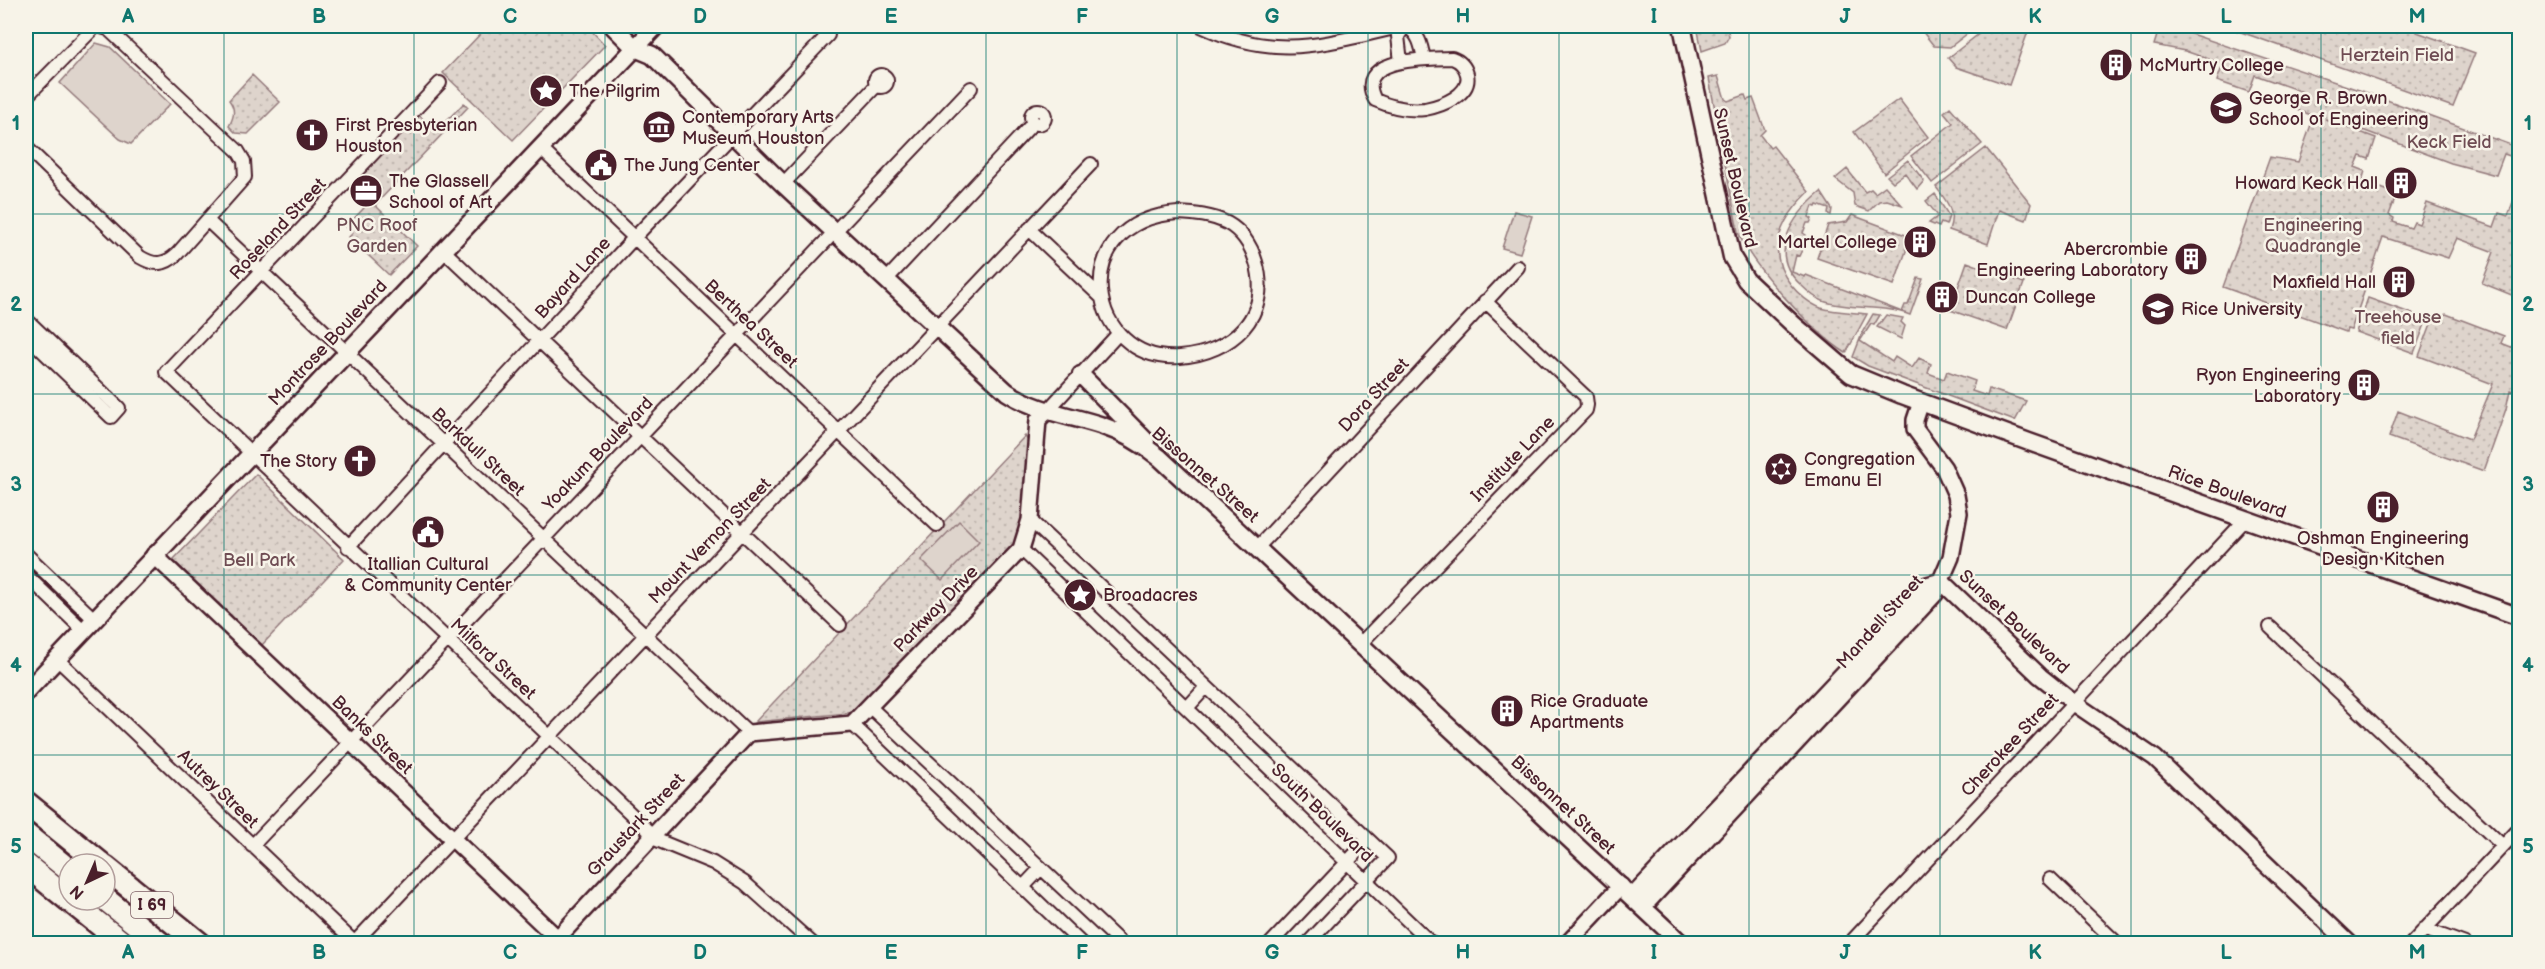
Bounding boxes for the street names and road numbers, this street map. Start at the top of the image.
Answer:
street label: Sunset Boulevard [1709,106,1761,250]
street label: Roseland Street [226,174,331,284]
street label: Bayard Lane [531,233,615,323]
street label: Berthea Street [700,275,802,373]
street label: Montrose Boulevard [264,276,392,410]
street label: Dora Street [1334,353,1414,436]
street label: Yoakum Boulevard [538,393,658,516]
street label: Barkdull Street [427,403,529,501]
street label: Institute Lane [1467,411,1559,506]
street label: Bissonnet Street [1147,423,1263,528]
street label: Rice Boulevard [2165,461,2289,523]
street label: Mount Vernon Street [644,473,776,608]
street label: Parkway Drive [889,561,983,657]
street label: Sunset Boulevard [1955,566,2073,678]
street label: Mandell Street [1832,570,1928,673]
street label: Milford Street [446,614,540,704]
street label: Cherokee Street [1957,689,2064,801]
street label: Banks Street [327,691,417,779]
street label: Autrey Street [173,745,263,833]
street label: Bissonnet Street [1506,751,1620,859]
street label: South Boulevard [1267,759,1377,867]
street label: Graustark Street [583,769,689,881]
road number: I 69 [131,892,173,918]

